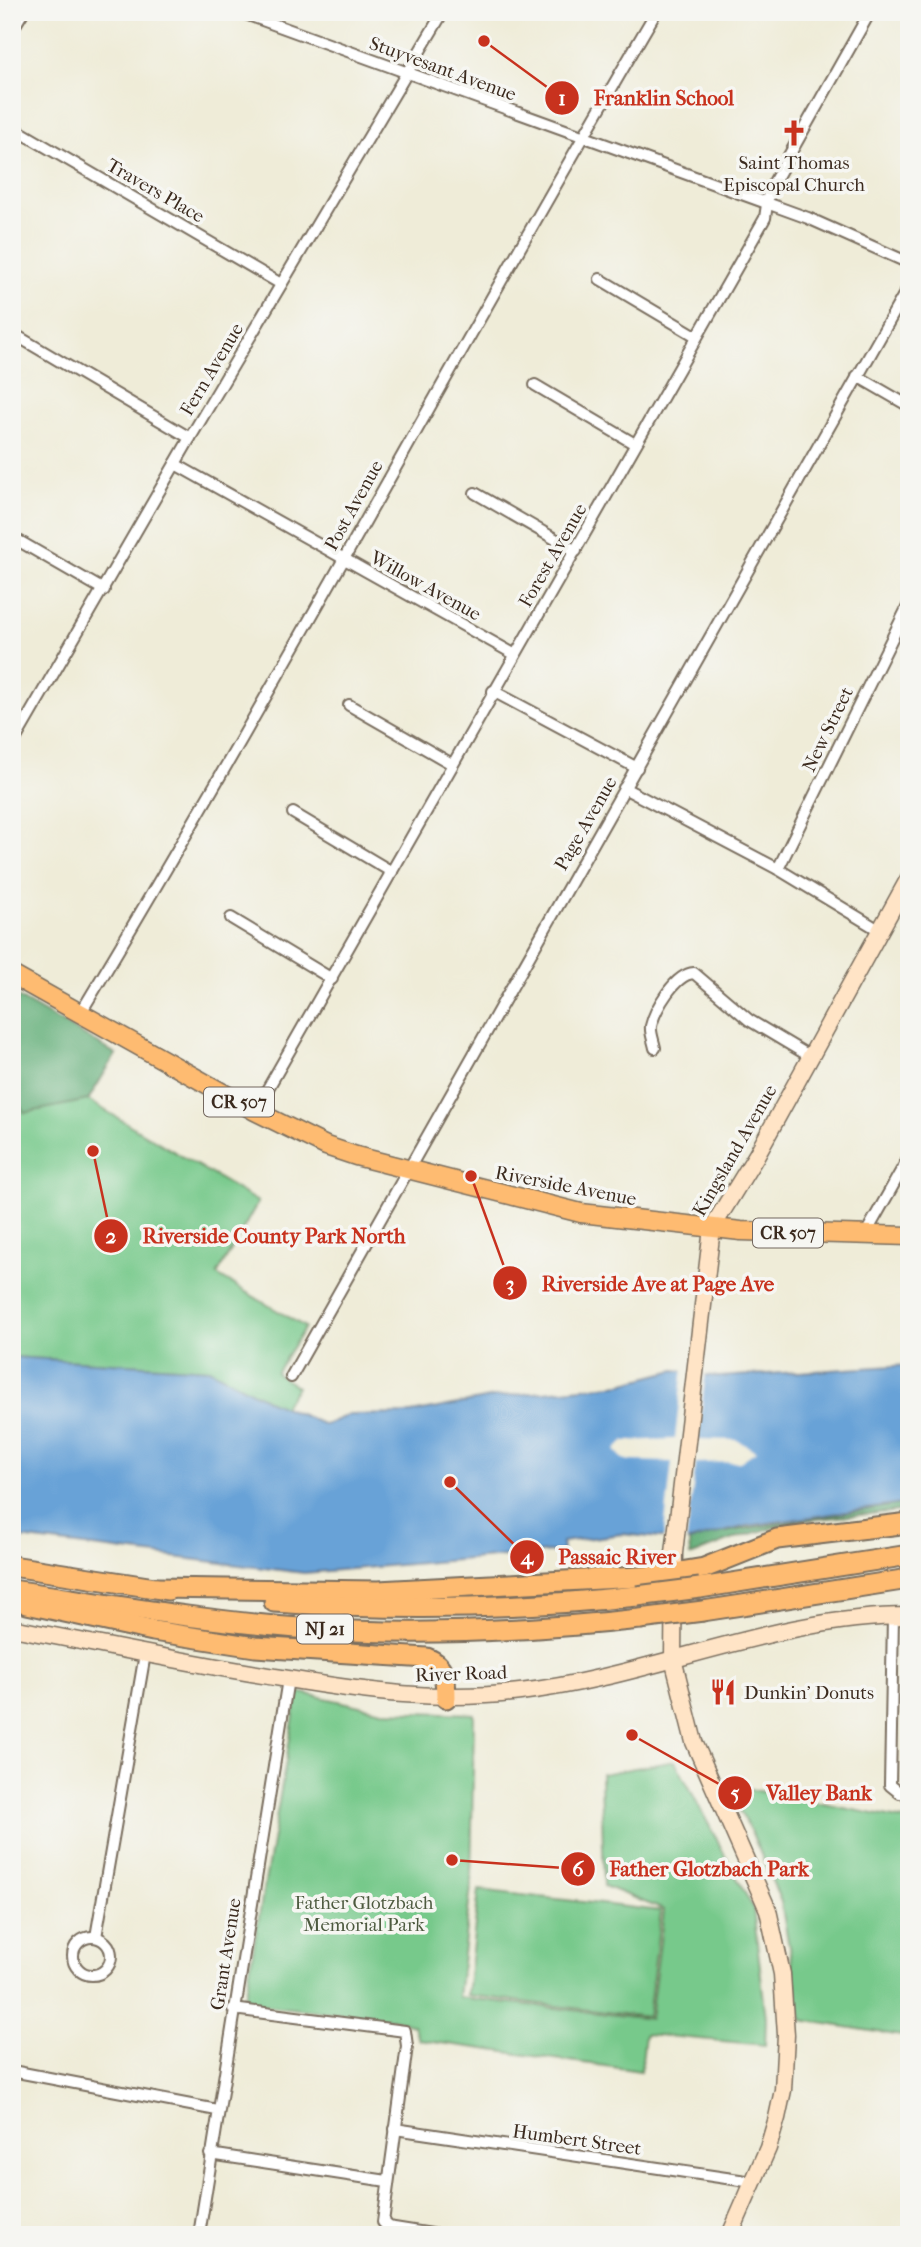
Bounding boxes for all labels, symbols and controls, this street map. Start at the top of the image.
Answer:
street label: Stuyvesant Avenue [366,32,519,106]
callout: Franklin School [545,77,748,119]
text: 1 [558,86,566,110]
text: Franklin School [593,86,734,110]
church icon: Saint Thomas Episcopal Church [779,118,809,148]
place label: Saint Thomas Episcopal Church [723,152,865,196]
street label: Travers Place [103,154,208,228]
street label: Fern Avenue [176,319,248,420]
street label: Post Avenue [320,456,388,554]
street label: Forest Avenue [514,500,591,611]
street label: Willow Avenue [365,546,485,625]
street label: New Street [798,683,858,775]
street label: Page Avenue [550,773,622,874]
street label: Kingsland Avenue [688,1081,781,1220]
road number: CR 507 [204,1087,274,1116]
street label: Riverside Avenue [493,1162,638,1210]
callout: Riverside County Park North [93,1215,419,1257]
road number: CR 507 [753,1218,823,1248]
text: 2 [106,1224,117,1248]
text: Riverside County Park North [143,1224,406,1248]
callout: Riverside Ave at Page Ave [492,1262,788,1304]
text: 3 [506,1272,514,1296]
text: Riverside Ave at Page Ave [542,1272,775,1296]
callout: Passaic River [509,1536,690,1578]
text: 4 [520,1545,535,1570]
text: Passaic River [558,1545,677,1569]
road number: NJ 21 [297,1614,353,1644]
street label: River Road [415,1661,508,1687]
restaurant icon: Dunkin' Donuts [708,1677,738,1707]
place label: Dunkin' Donuts [744,1682,874,1704]
callout: Valley Bank [717,1772,886,1814]
text: 5 [730,1781,740,1805]
text: Valley Bank [765,1781,873,1805]
callout: Father Glotzbach Park [561,1848,823,1890]
text: 6 [572,1857,584,1881]
text: Father Glotzbach Park [608,1857,810,1881]
park label: Father Glotzbach Memorial Park [295,1892,434,1936]
street label: Grant Avenue [206,1896,246,2012]
street label: Humbert Street [511,2120,643,2160]

